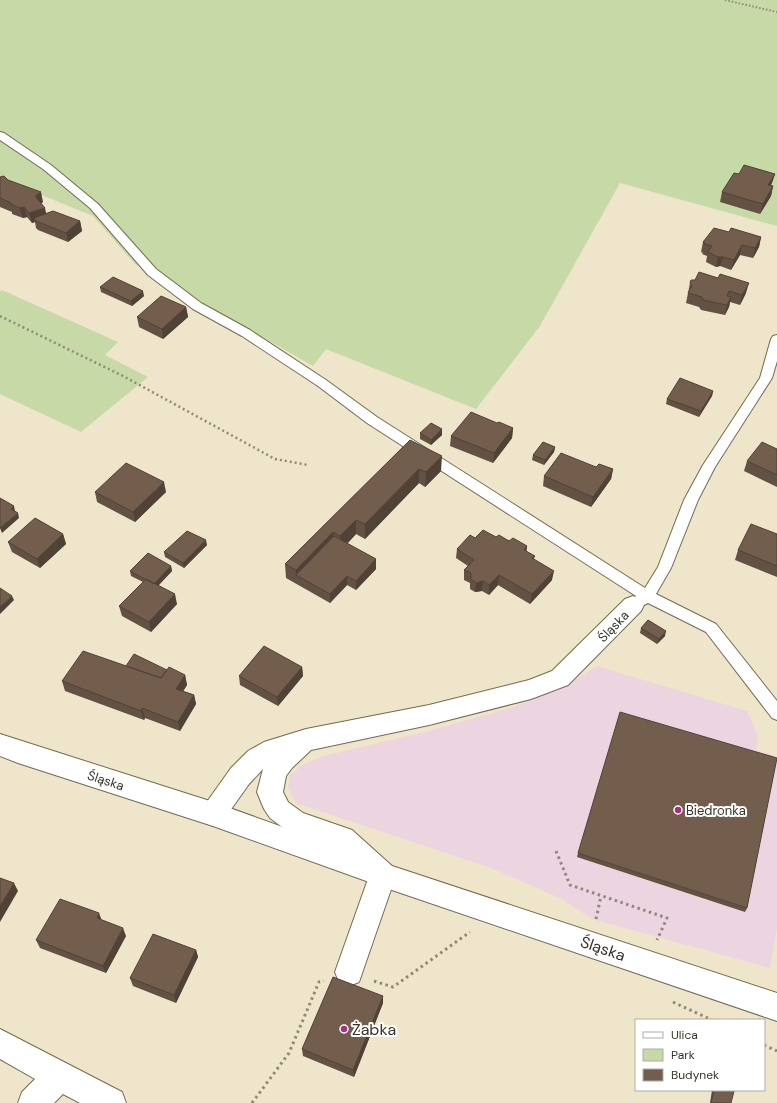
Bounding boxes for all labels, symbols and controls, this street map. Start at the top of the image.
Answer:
street label: Śląska [594,607,633,646]
street label: Śląska [85,767,126,794]
place label: Biedronka [686,802,746,819]
marker: Biedronka [673,805,683,815]
street label: Śląska [578,931,628,966]
place label: Żabka [352,1019,396,1040]
legend [635,1019,765,1091]
marker: Żabka [339,1024,349,1034]
text: Ulica [671,1027,698,1043]
text: Park [671,1047,695,1063]
text: Budynek [671,1067,719,1083]

